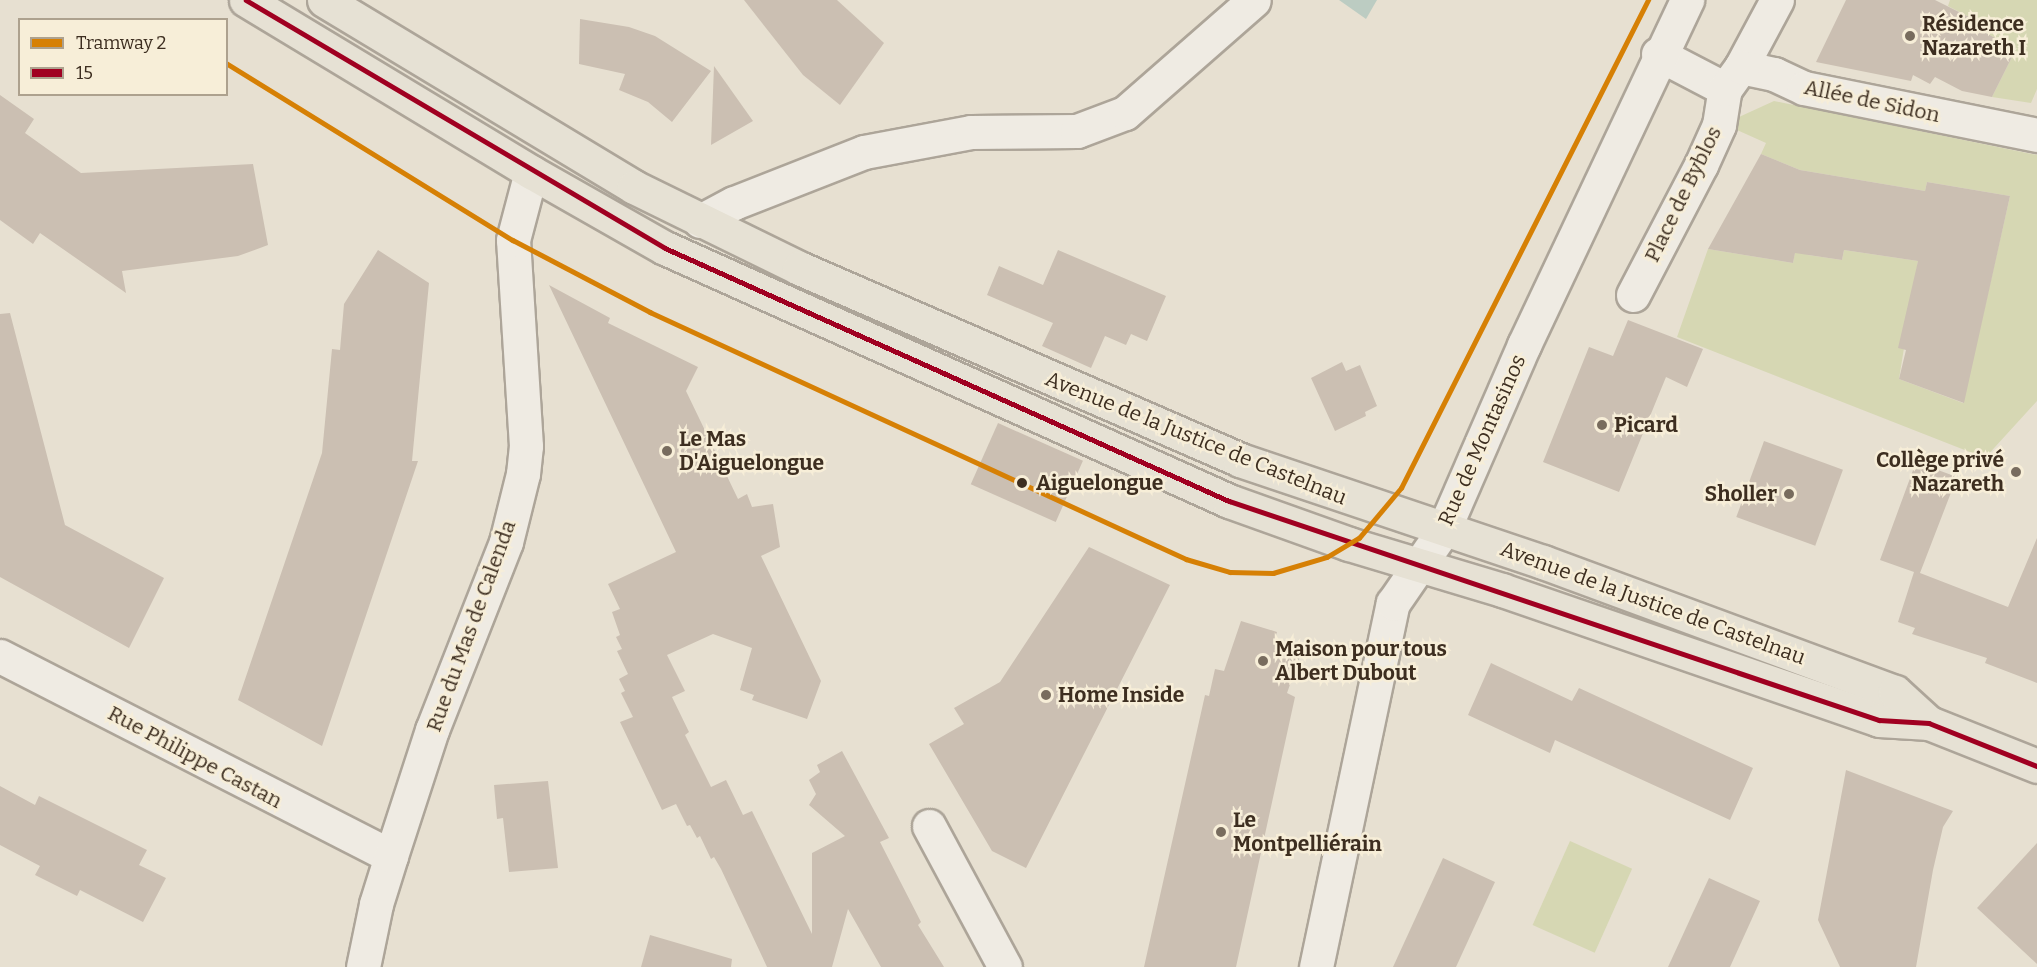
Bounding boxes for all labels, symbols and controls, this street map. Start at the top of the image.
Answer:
place label: Résidence Nazareth I [1922,11,2026,61]
legend [18,18,228,96]
marker: Résidence Nazareth I [1903,29,1917,43]
text: Tramway 2 [76,32,166,54]
text: 15 [76,62,93,84]
street label: Allée de Sidon [1802,74,1942,128]
street label: Place de Byblos [1639,122,1727,266]
street label: Rue de Montasinos [1433,351,1531,529]
street label: Avenue de la Justice de Castelnau [1042,366,1350,510]
place label: Picard [1614,412,1678,438]
marker: Picard [1595,418,1609,432]
place label: Le Mas D'Aiguelongue [679,426,824,476]
marker: Le Mas D'Aiguelongue [660,444,674,458]
place label: Collège privé Nazareth [1876,447,2004,497]
marker: Collège privé Nazareth [2009,465,2023,479]
place label: Aiguelongue [1036,470,1163,496]
marker: Aiguelongue [1013,474,1031,492]
place label: Sholler [1705,481,1777,507]
marker: Sholler [1782,487,1796,501]
street label: Rue du Mas de Calenda [421,517,521,735]
street label: Avenue de la Justice de Castelnau [1497,536,1809,670]
place label: Maison pour tous Albert Dubout [1275,636,1447,686]
marker: Maison pour tous Albert Dubout [1256,654,1270,668]
place label: Home Inside [1058,682,1184,708]
marker: Home Inside [1039,688,1053,702]
street label: Rue Philippe Castan [104,700,286,814]
place label: Le Montpelliérain [1233,807,1382,857]
marker: Le Montpelliérain [1214,825,1228,839]

